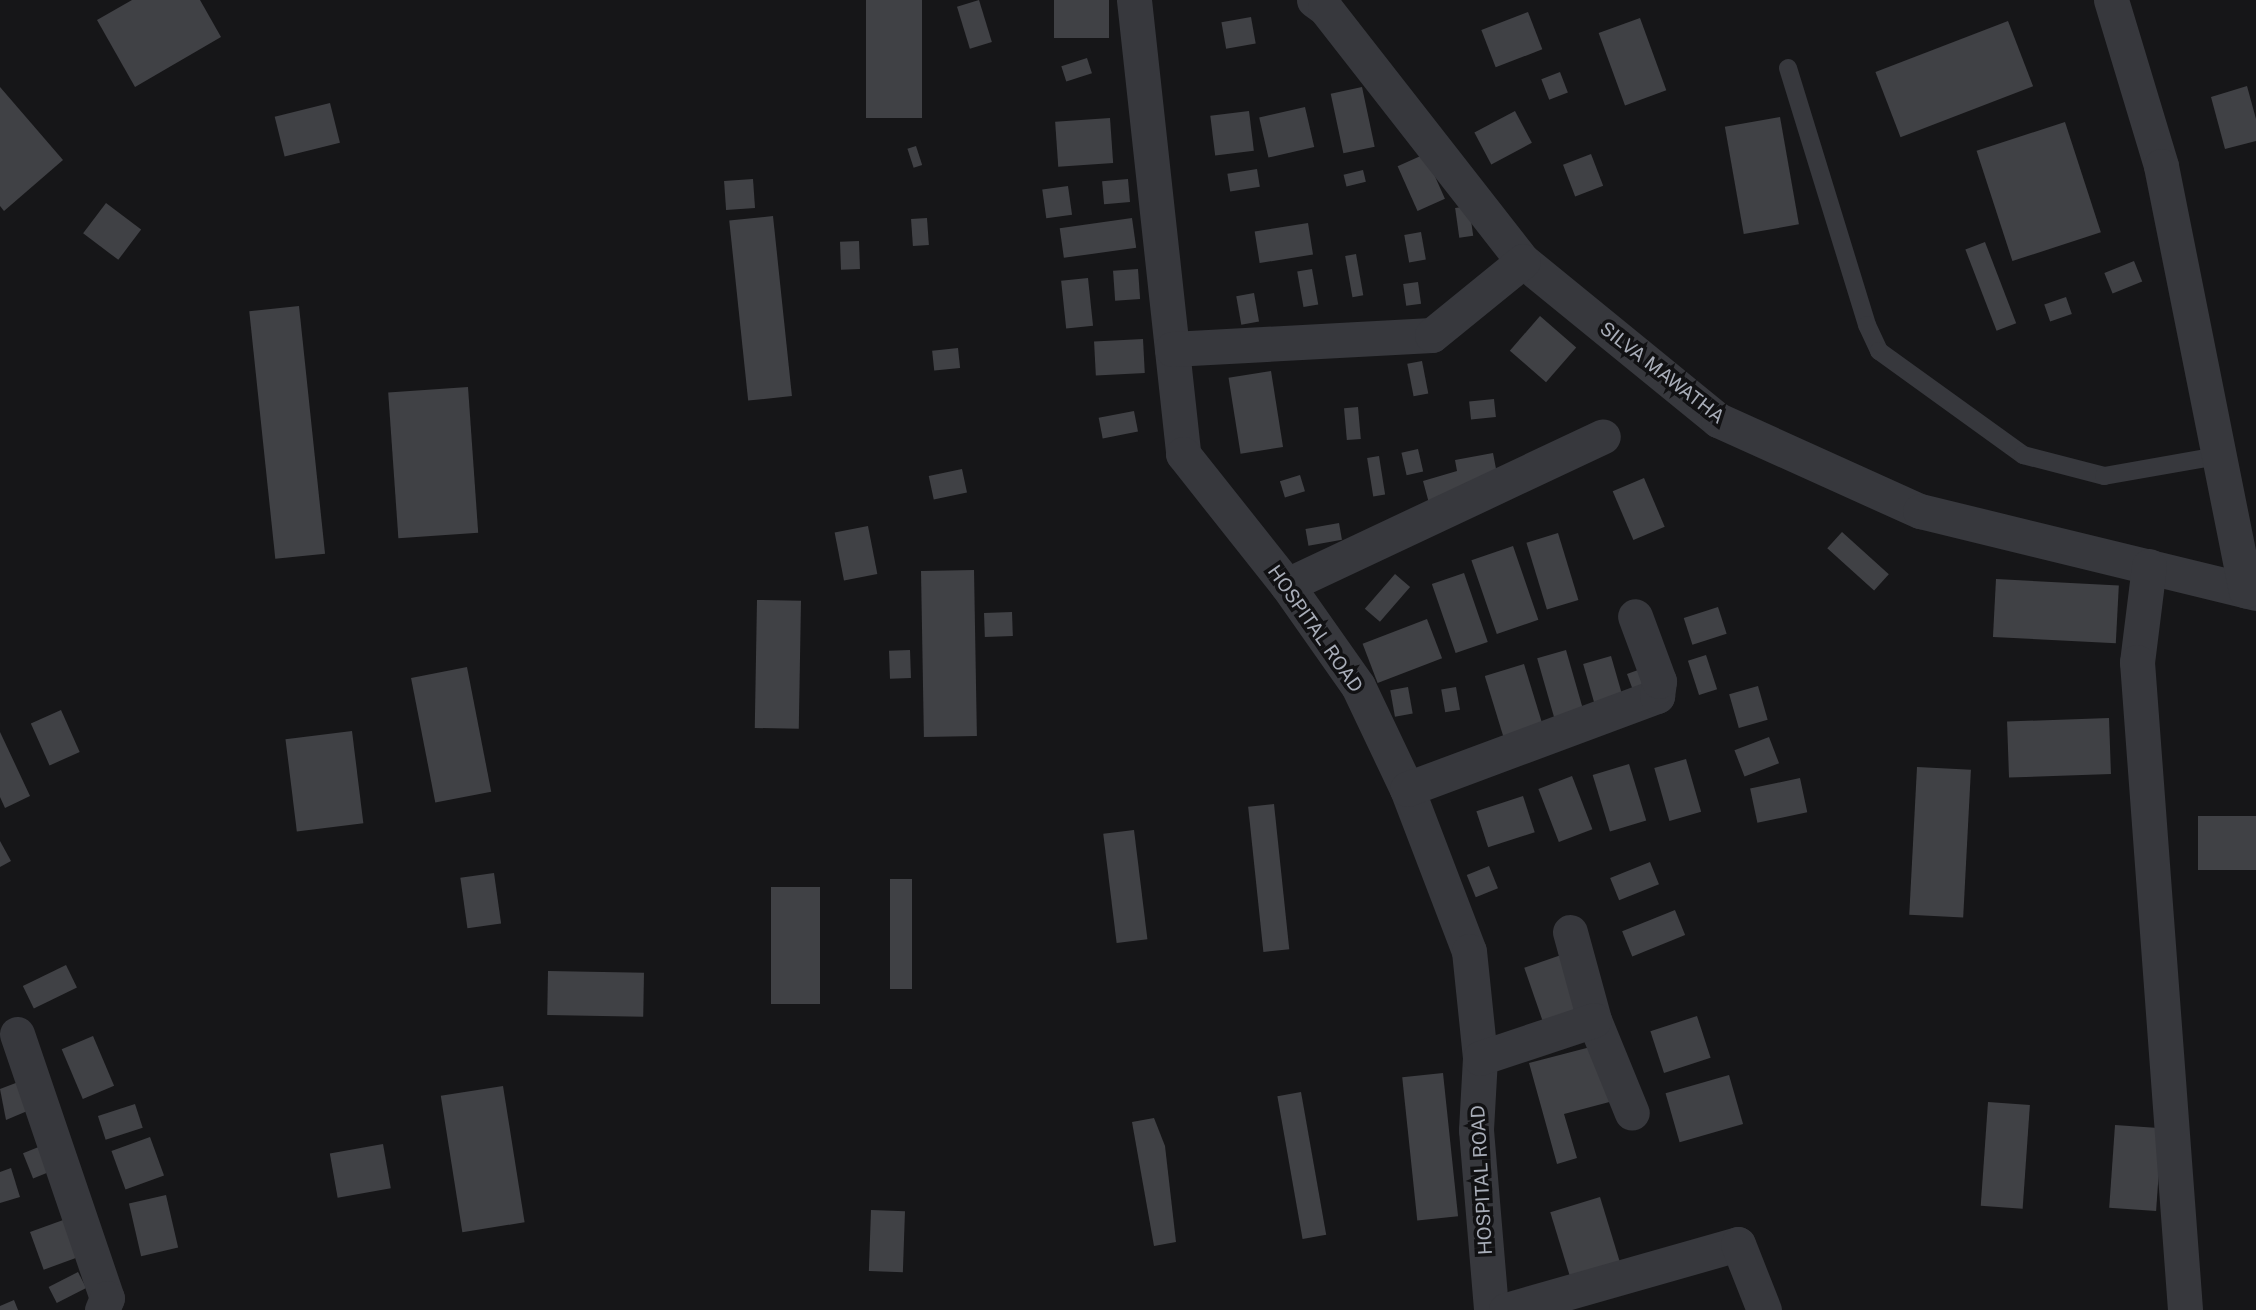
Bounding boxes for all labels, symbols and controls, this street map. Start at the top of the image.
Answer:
street label: SILVA MAWATHA [1595,317,1729,429]
street label: HOSPITAL ROAD [1263,561,1367,697]
street label: HOSPITAL ROAD [1467,1105,1497,1255]

